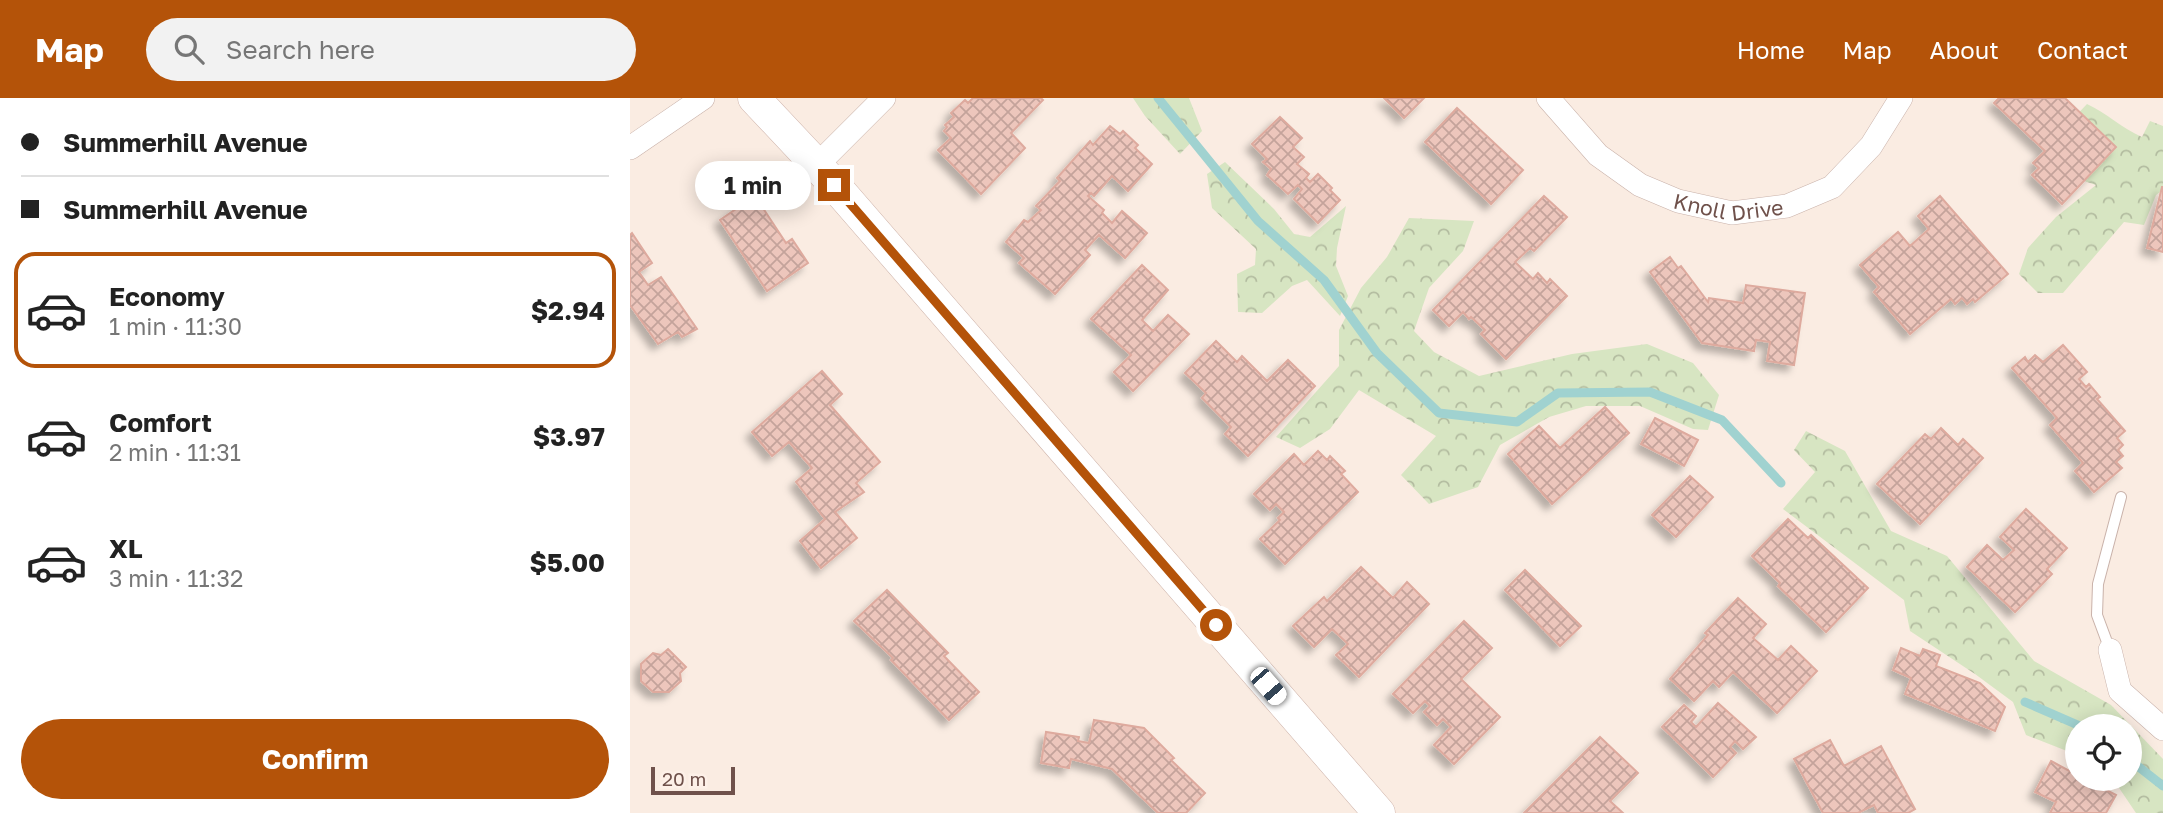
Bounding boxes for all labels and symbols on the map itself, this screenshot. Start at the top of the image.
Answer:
callout: 1 min [694,160,810,210]
route end [818,169,850,201]
street label: Knoll Drive [1671,187,1785,226]
route start [1200,609,1232,641]
car [1247,663,1290,709]
scale bar [651,764,735,796]

